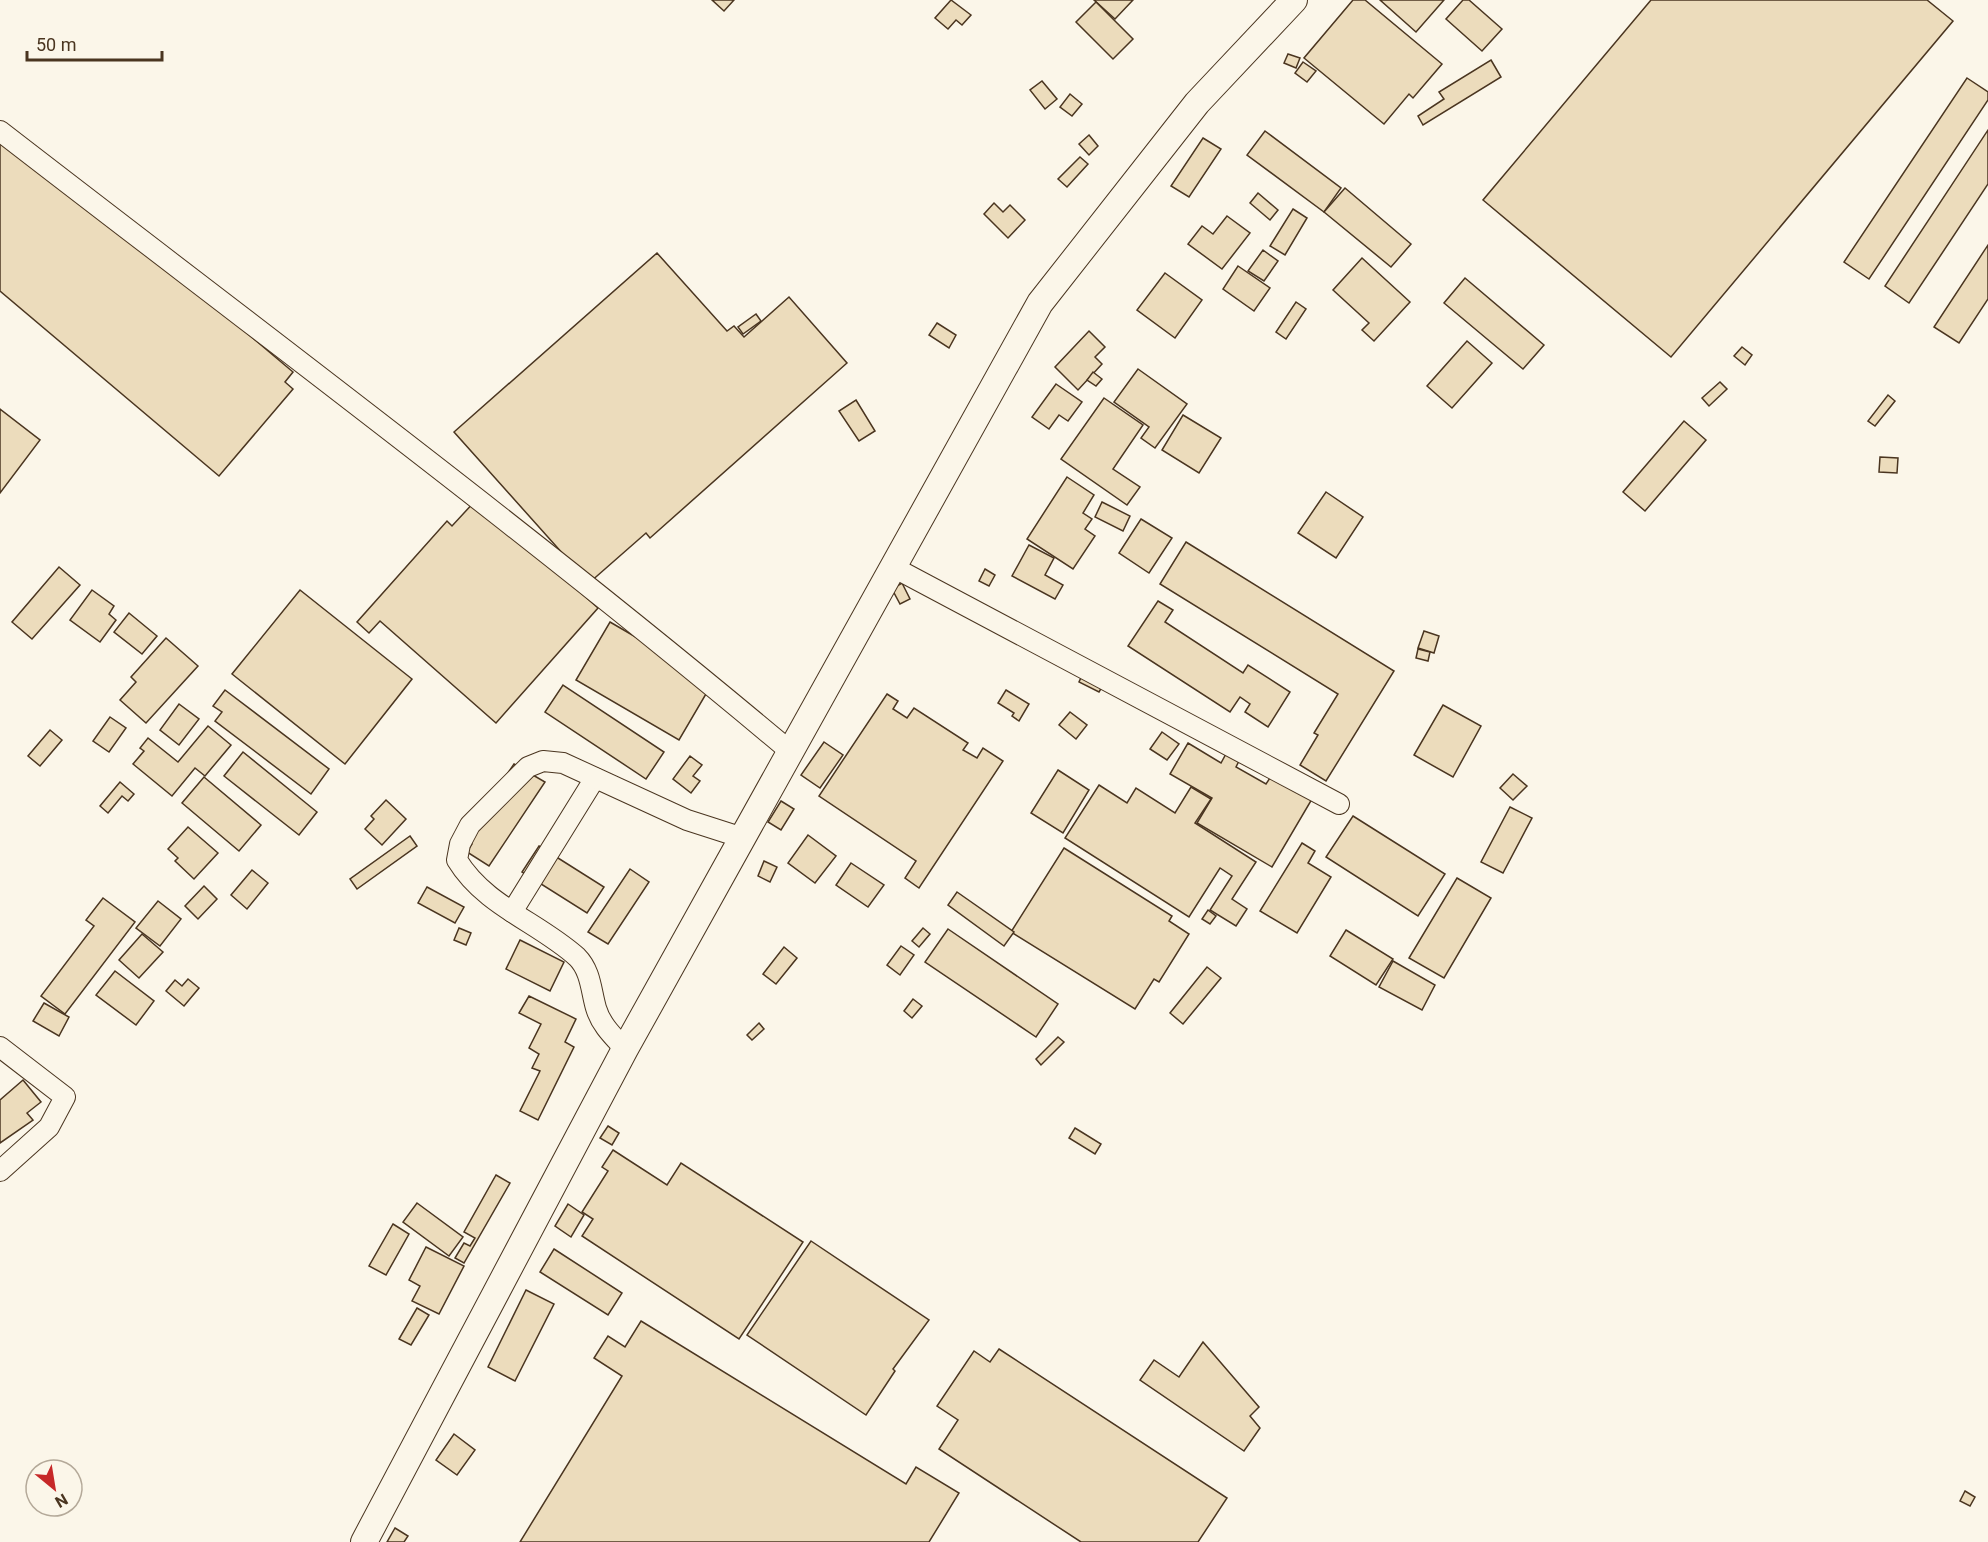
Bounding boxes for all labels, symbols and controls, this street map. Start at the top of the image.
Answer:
scale bar [27,24,162,62]
text: 50 m [36,34,76,55]
north arrow [24,1458,84,1518]
text: N [52,1490,71,1512]

